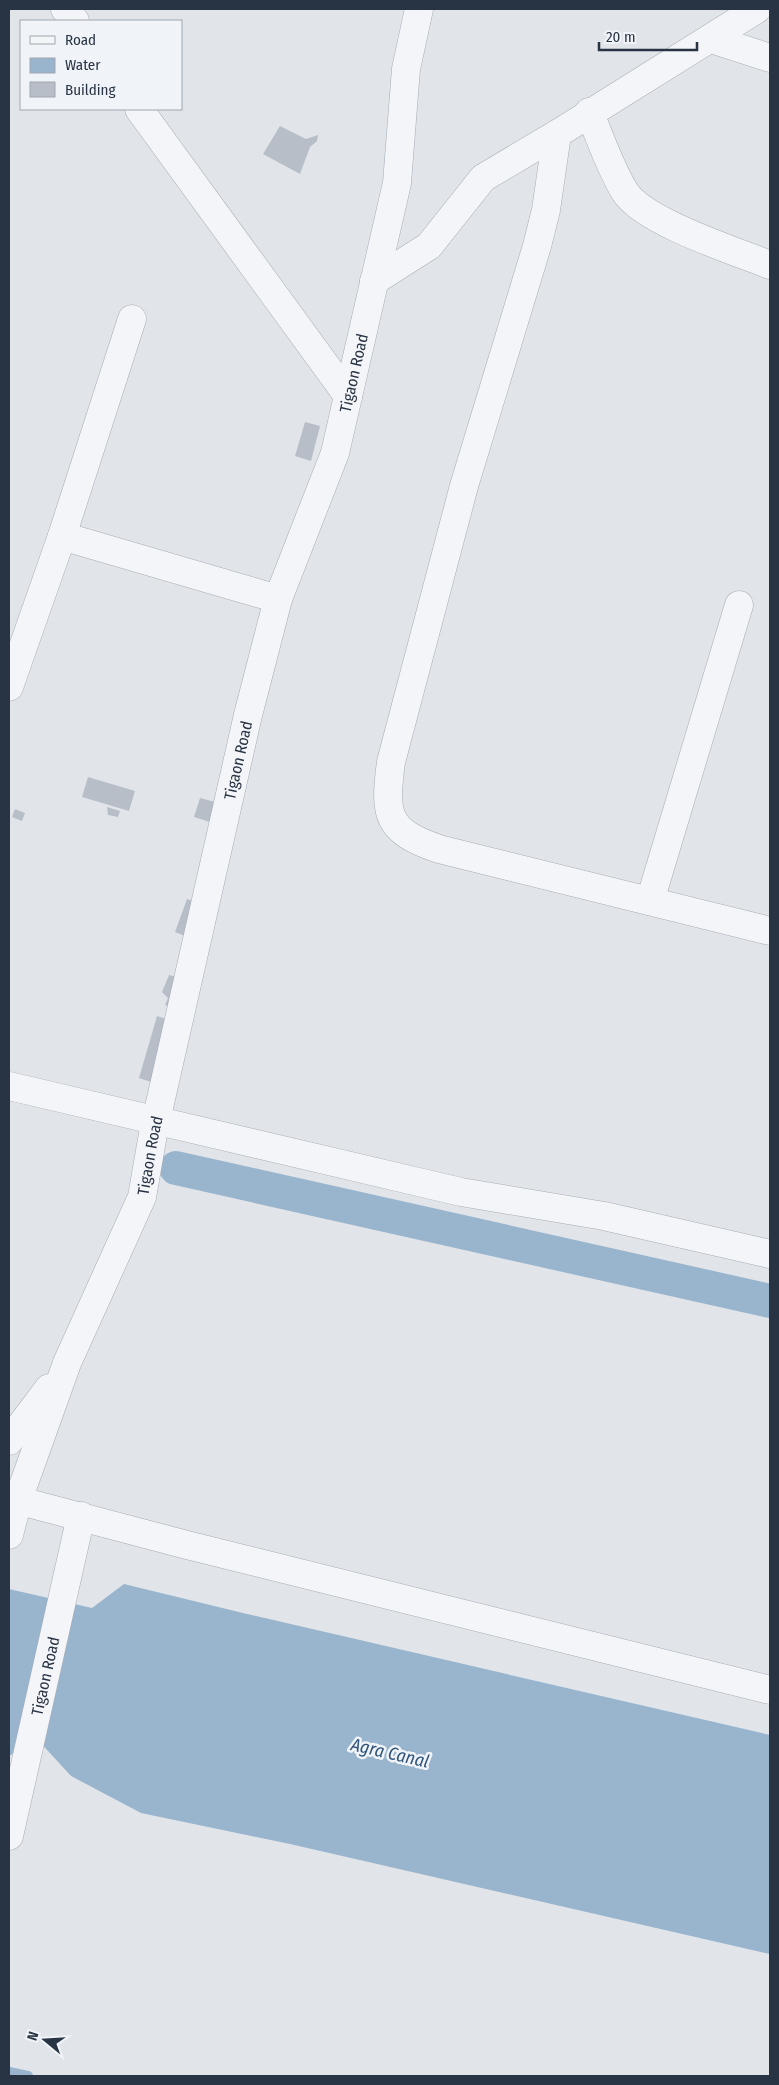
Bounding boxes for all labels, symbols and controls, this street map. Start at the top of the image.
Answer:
legend [20,20,182,110]
scale bar [599,20,696,52]
text: 20 m [606,28,636,46]
text: Road [65,31,96,49]
text: Water [65,56,101,74]
text: Building [65,81,116,99]
street label: Tigaon Road [335,332,372,414]
street label: Tigaon Road [220,719,256,802]
street label: Tigaon Road [133,1114,166,1197]
street label: Tigaon Road [27,1635,63,1717]
water label: Agra Canal [348,1733,431,1773]
north arrow [20,2015,70,2065]
text: N [24,2030,42,2043]

